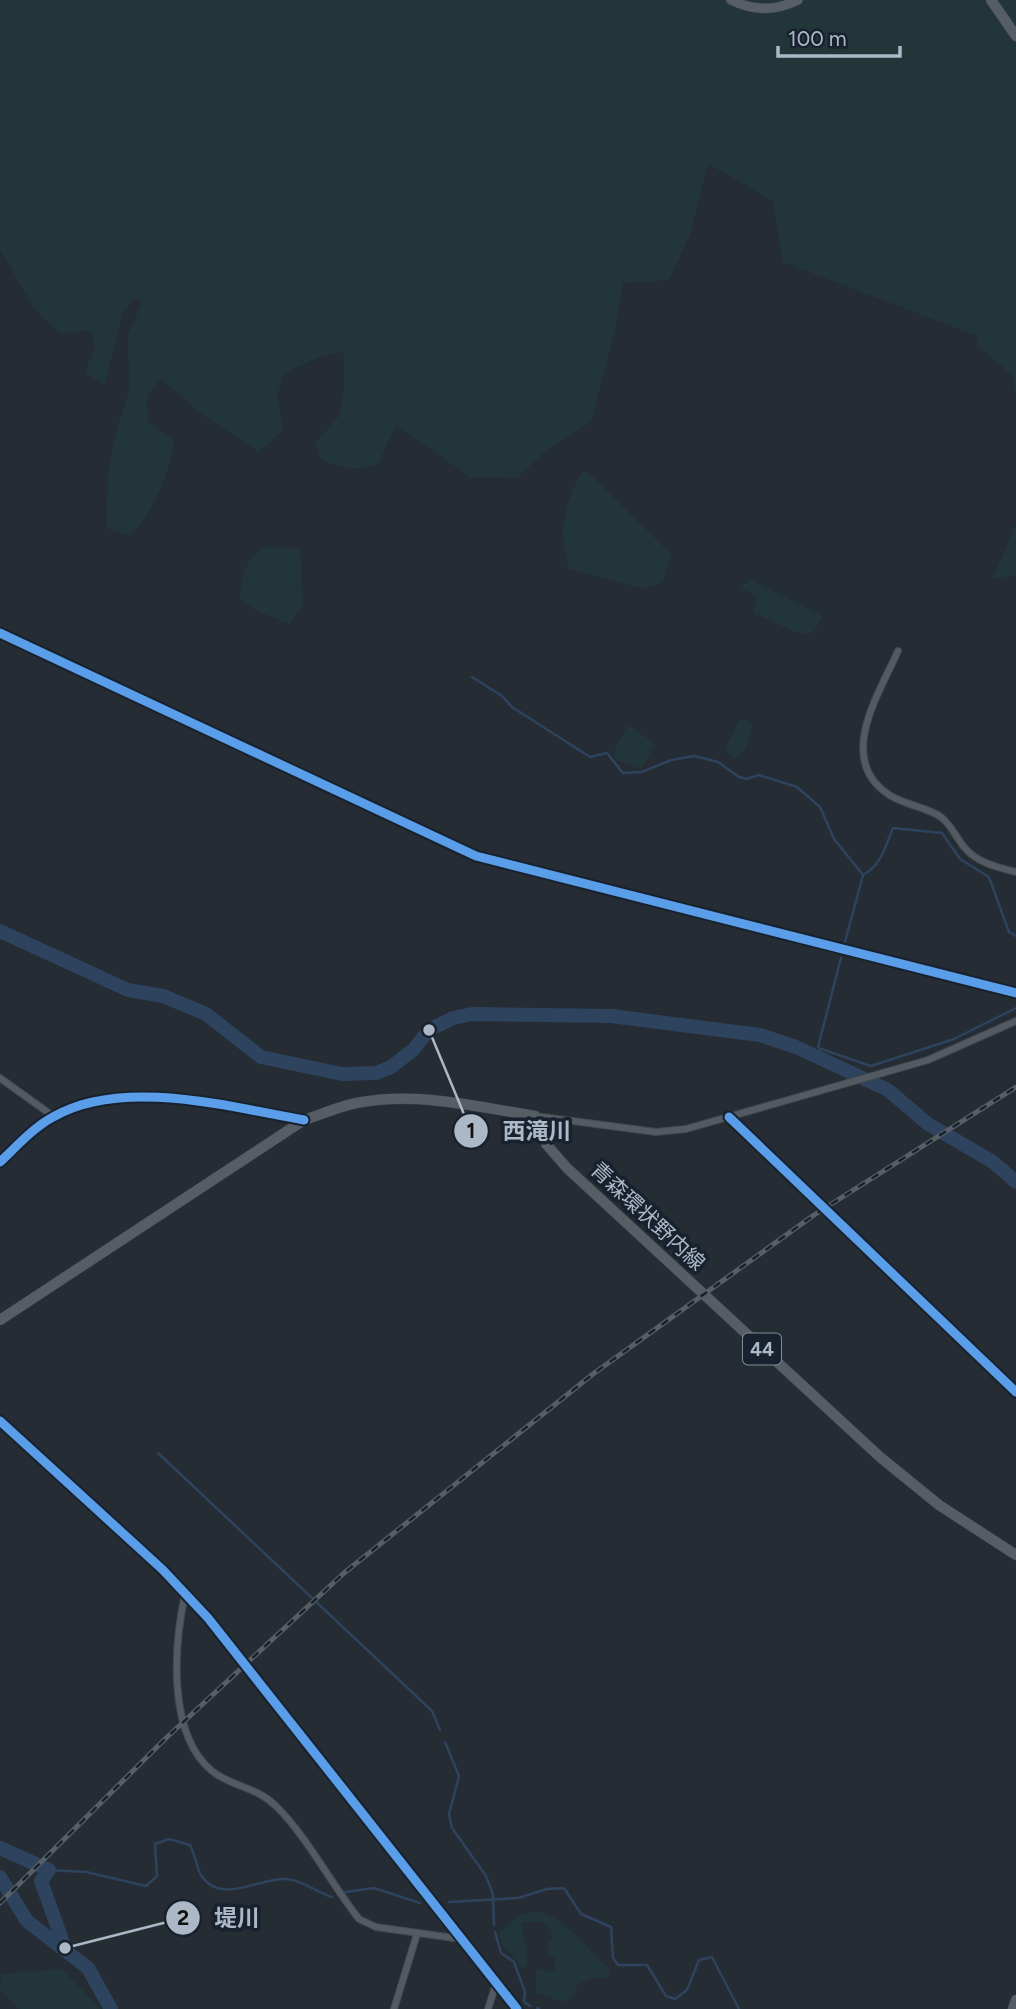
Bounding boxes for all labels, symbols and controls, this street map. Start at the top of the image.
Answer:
scale bar [778,14,900,58]
text: 100 m [788,26,847,51]
callout: 西滝川 [454,1109,586,1153]
text: 西滝川 [503,1117,572,1145]
text: 1 [467,1118,475,1143]
street label: 青森環状野内線 [586,1157,710,1275]
road number: 44 [743,1334,781,1364]
callout: 堤川 [165,1896,274,1940]
text: 堤川 [214,1904,260,1932]
text: 2 [177,1905,189,1930]

